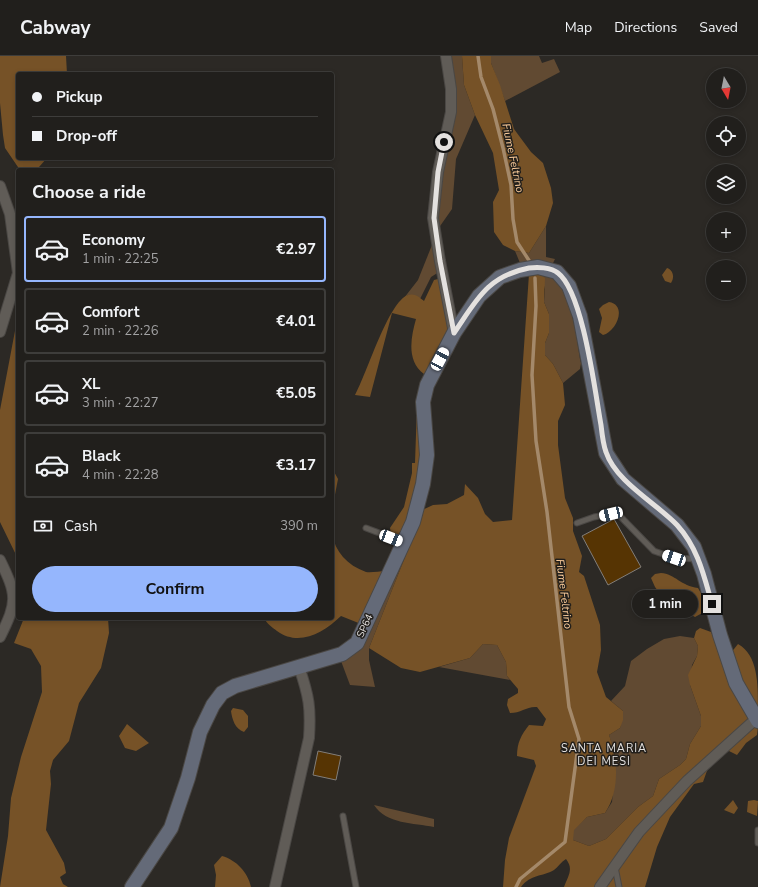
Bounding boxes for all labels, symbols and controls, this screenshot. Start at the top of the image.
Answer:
text: Cabway [20,15,90,41]
text: Map [565,18,592,37]
text: Directions [614,18,677,37]
text: Saved [699,18,738,37]
north arrow [706,68,746,108]
map controls [706,68,746,300]
text: Pickup [56,87,102,107]
button: locate [706,116,746,156]
water label: Fiume Feltrino [498,122,528,194]
text: Drop-off [56,126,117,146]
route start [435,133,453,151]
button: layers [706,164,746,204]
text: Choose a ride [32,180,146,204]
button: + [706,212,746,252]
text: Economy [82,230,145,250]
icon: car [34,231,70,267]
text: €2.97 [276,239,316,259]
text: 1 min · 22:25 [82,250,158,268]
button: − [706,260,746,300]
text: Comfort [82,302,139,322]
icon: car [34,303,70,339]
text: €4.01 [276,311,316,331]
text: 2 min · 22:26 [82,322,158,340]
car [429,346,451,372]
text: XL [82,374,101,394]
icon: car [34,375,70,411]
text: €5.05 [276,383,316,403]
text: 3 min · 22:27 [82,394,158,412]
text: Black [82,446,120,466]
icon: car [34,447,70,483]
text: €3.17 [276,455,316,475]
text: 4 min · 22:28 [82,466,158,484]
car [598,505,624,523]
icon: cash [32,515,54,537]
text: Cash [64,516,98,536]
text: 390 m [280,517,318,535]
car [378,528,404,548]
car [661,548,687,568]
water label: Fiume Feltrino [552,558,576,630]
button: Confirm [32,566,318,612]
callout: 1 min [632,590,698,618]
text: 1 min [648,595,682,613]
route end [703,595,721,613]
street label: SP64 [353,612,377,640]
district label: SANTA MARIA DEI MESI [561,741,647,769]

